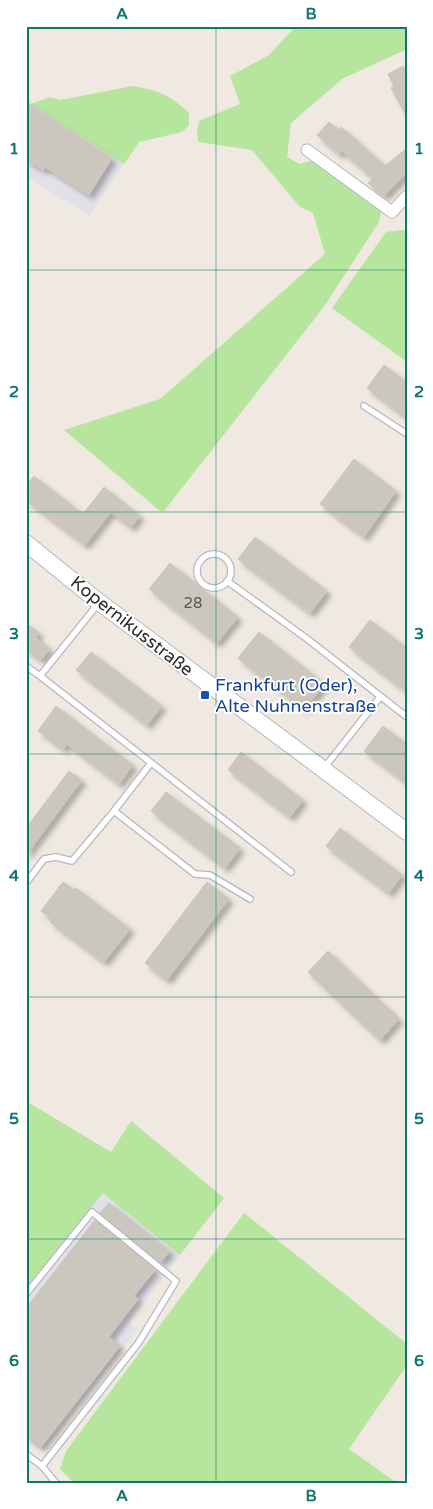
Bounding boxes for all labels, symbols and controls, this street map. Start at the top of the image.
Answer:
text: A [116,4,128,24]
text: B [305,4,317,24]
text: 1 [9,139,19,159]
text: 1 [414,139,424,159]
text: 2 [9,382,19,402]
text: 2 [414,382,424,402]
street label: Kopernikusstraße [66,571,198,681]
house number: 28 [184,594,202,612]
text: 3 [9,624,19,644]
text: 3 [414,624,424,644]
place label: Frankfurt (Oder), Alte Nuhnenstraße [215,674,376,717]
marker: Frankfurt (Oder), Alte Nuhnenstraße [199,689,211,701]
text: 4 [9,866,19,886]
text: 4 [414,866,424,886]
text: 5 [9,1109,19,1129]
text: 5 [414,1109,424,1129]
text: 6 [9,1351,19,1371]
text: 6 [414,1351,424,1371]
text: A [116,1486,128,1506]
text: B [305,1486,317,1506]

